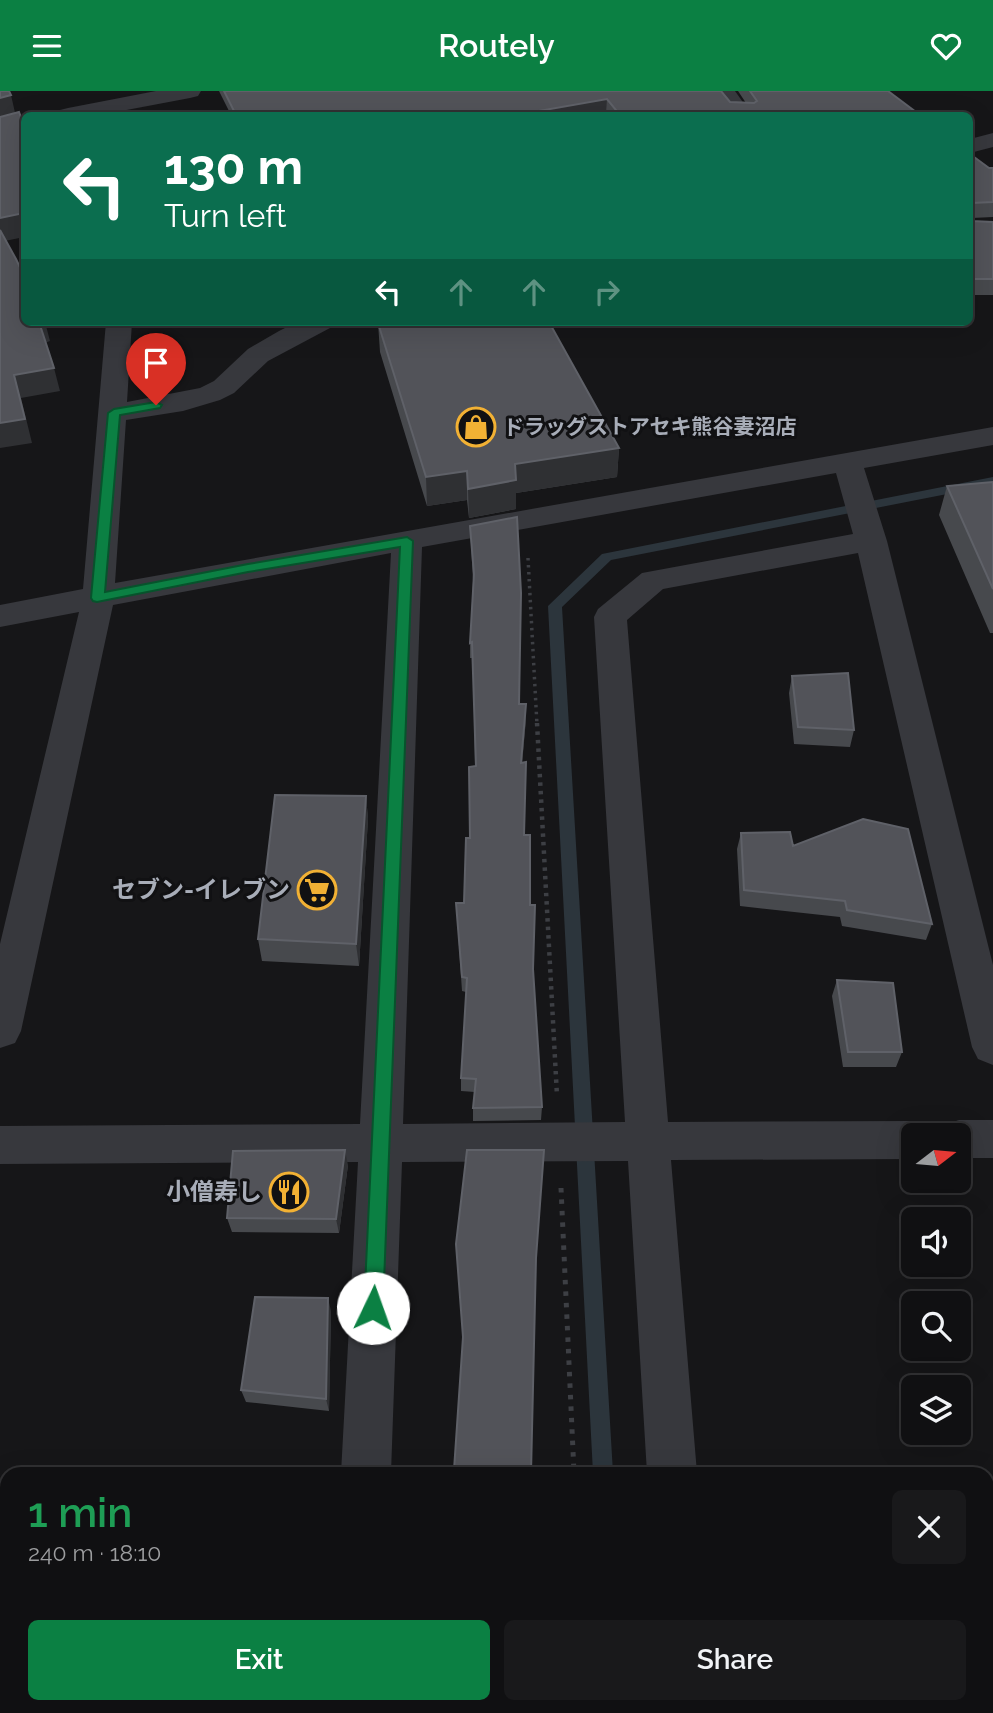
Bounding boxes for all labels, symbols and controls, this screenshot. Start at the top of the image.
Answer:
icon: menu [28,27,66,65]
text: Routely [438,27,555,64]
icon: heart [927,27,965,65]
text: 130 m [164,138,303,195]
icon: left [49,140,140,231]
text: Turn left [164,197,286,234]
icon: left [369,273,407,311]
icon: ahead [442,273,480,311]
icon: ahead [515,273,553,311]
icon: right [588,273,626,311]
pin [126,333,186,405]
icon: arrive [137,344,175,382]
shop icon: ドラッグストアセキ熊谷妻沼店 [455,406,497,448]
place label: ドラッグストアセキ熊谷妻沼店 [503,414,797,439]
supermarket icon: セブン-イレブン [296,869,338,911]
place label: セブン-イレブン [112,875,290,904]
north arrow [901,1123,971,1193]
map controls [901,1123,971,1445]
restaurant icon: 小僧寿し [268,1171,310,1213]
place label: 小僧寿し [166,1177,262,1206]
button: sound [901,1207,971,1277]
position arrow [336,1271,410,1345]
button: search [901,1291,971,1361]
button: layers [901,1375,971,1445]
text: 1 min [28,1488,132,1537]
button: close [892,1490,966,1564]
text: 240 m · 18:10 [28,1539,161,1566]
button: Exit [28,1620,490,1700]
button: Share [504,1620,966,1700]

